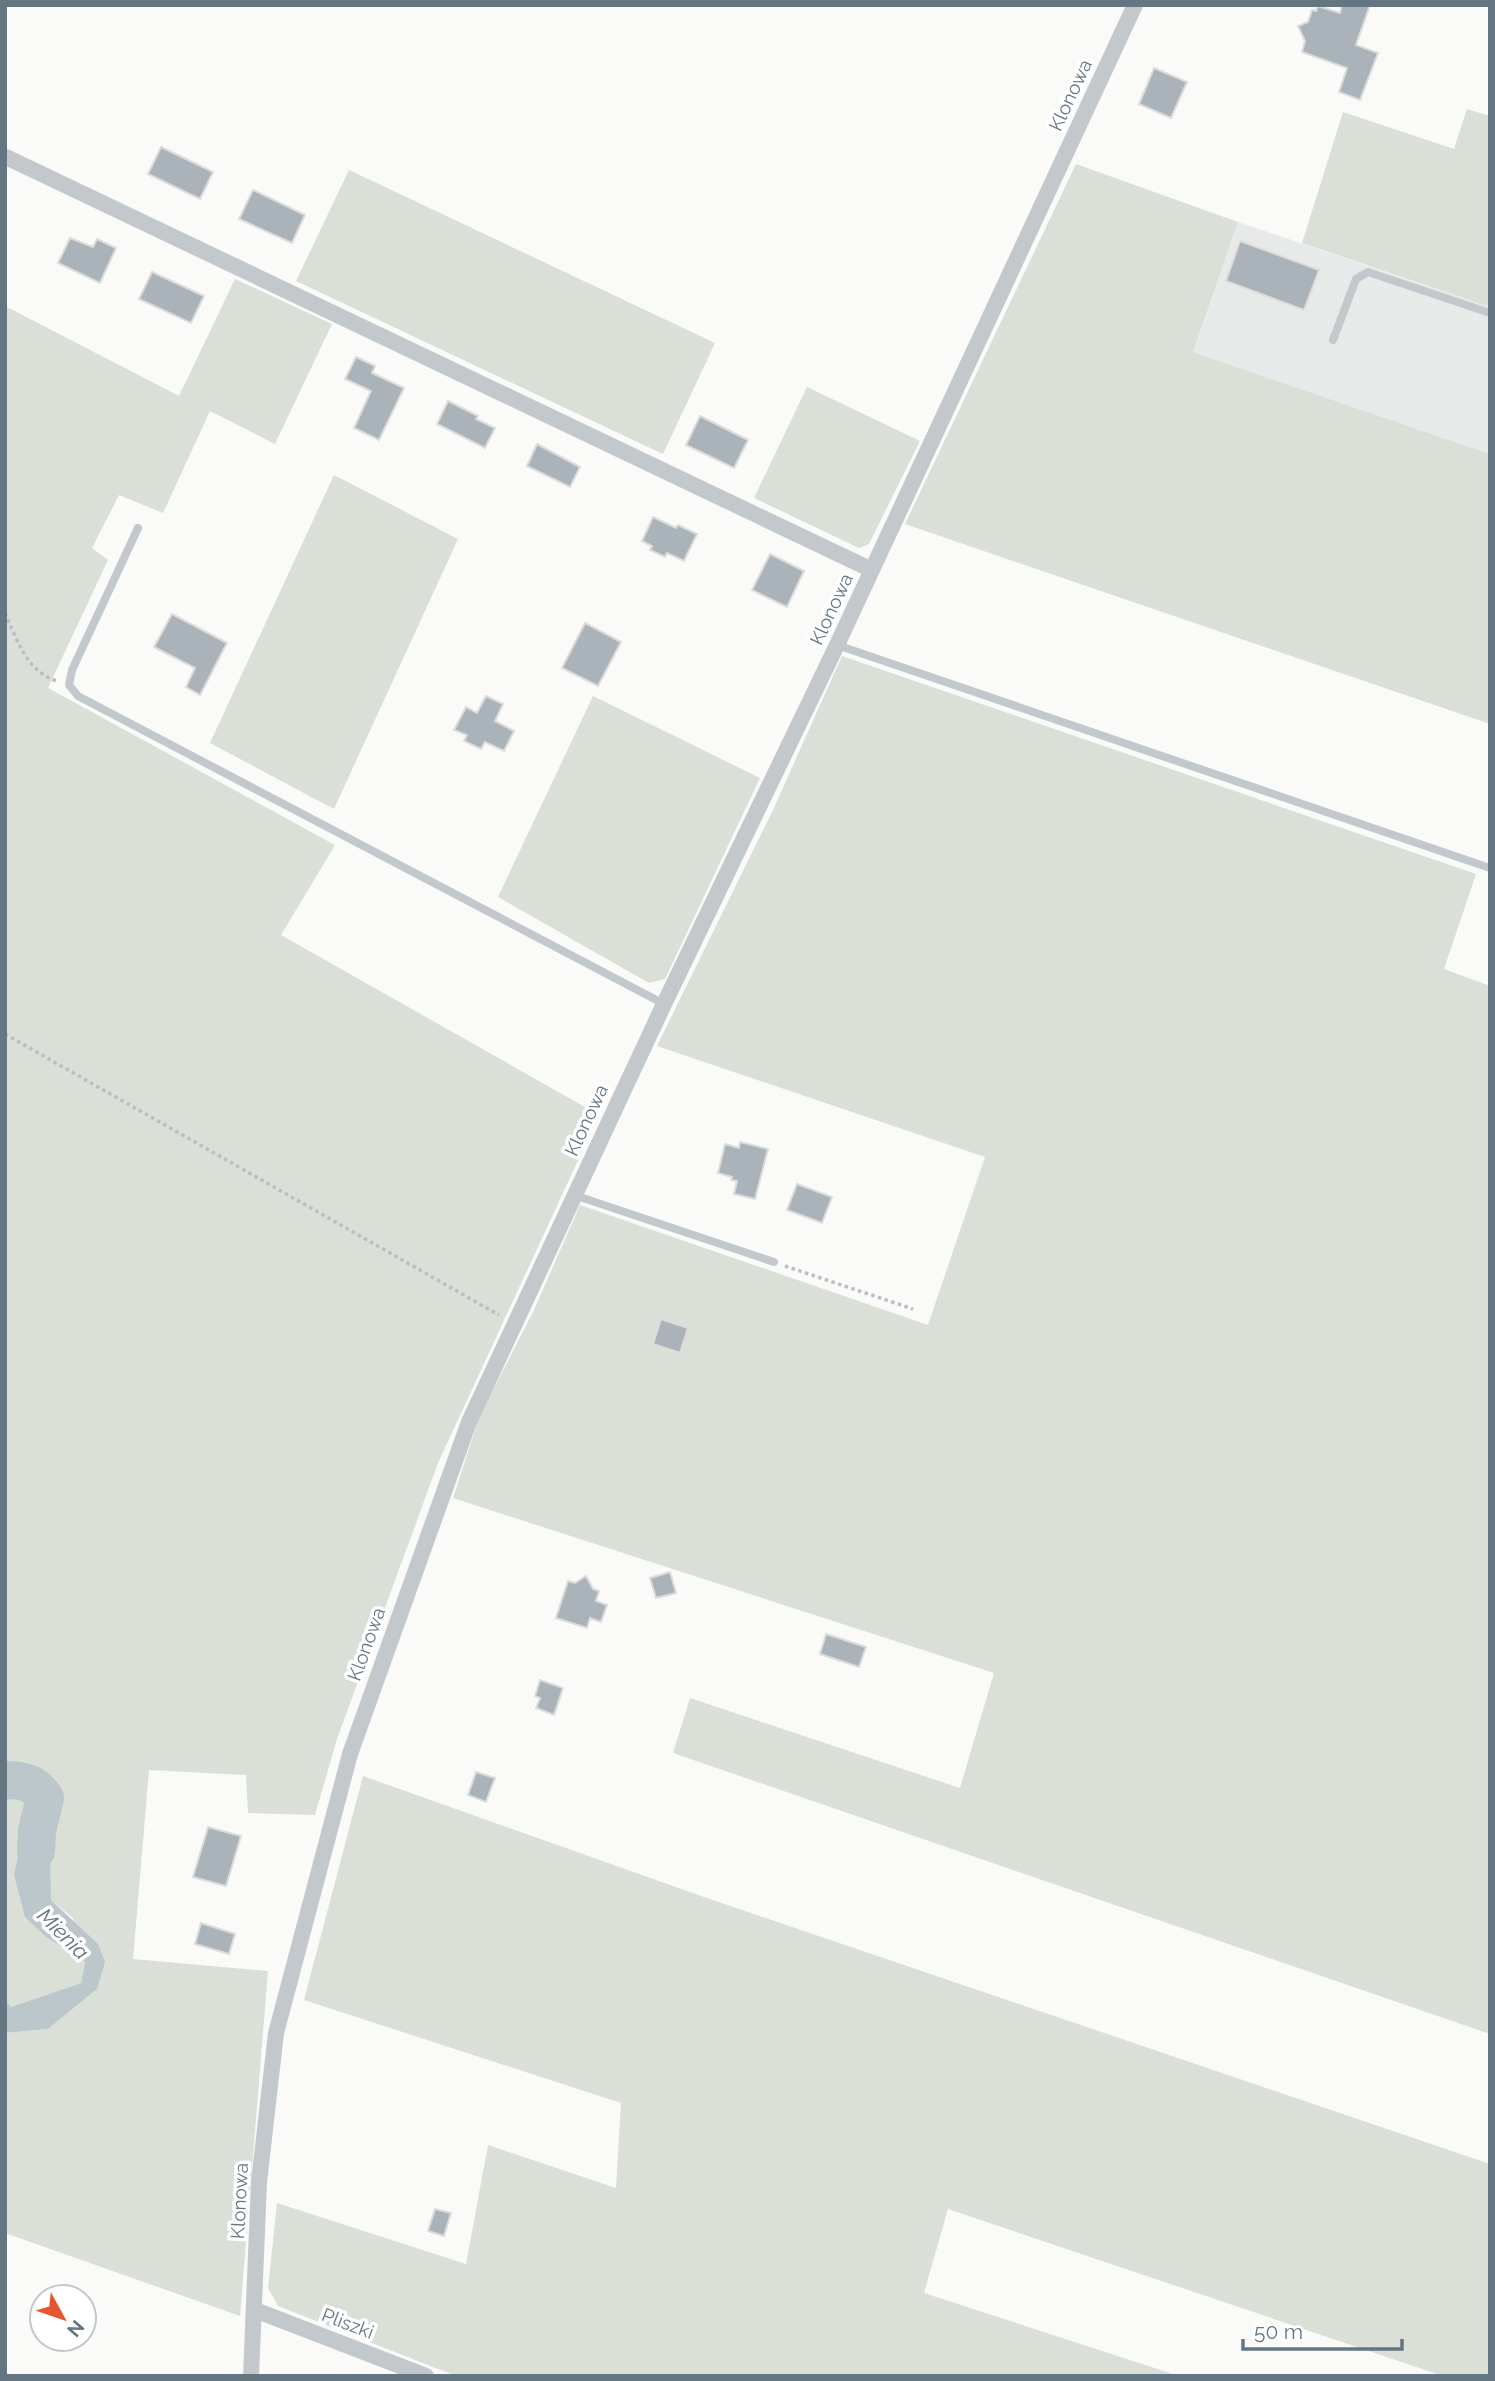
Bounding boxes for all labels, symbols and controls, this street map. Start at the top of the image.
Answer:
street label: Klonowa [1044,56,1096,134]
street label: Klonowa [805,570,857,648]
street label: Klonowa [560,1081,612,1159]
street label: Klonowa [343,1604,389,1684]
water label: Mienia [33,1903,94,1964]
street label: Klonowa [226,2162,252,2240]
north arrow [28,2283,98,2353]
street label: Pliszki [319,2303,377,2343]
scale bar [1243,2308,1402,2352]
text: N [63,2316,89,2342]
text: 50 m [1254,2319,1303,2344]

